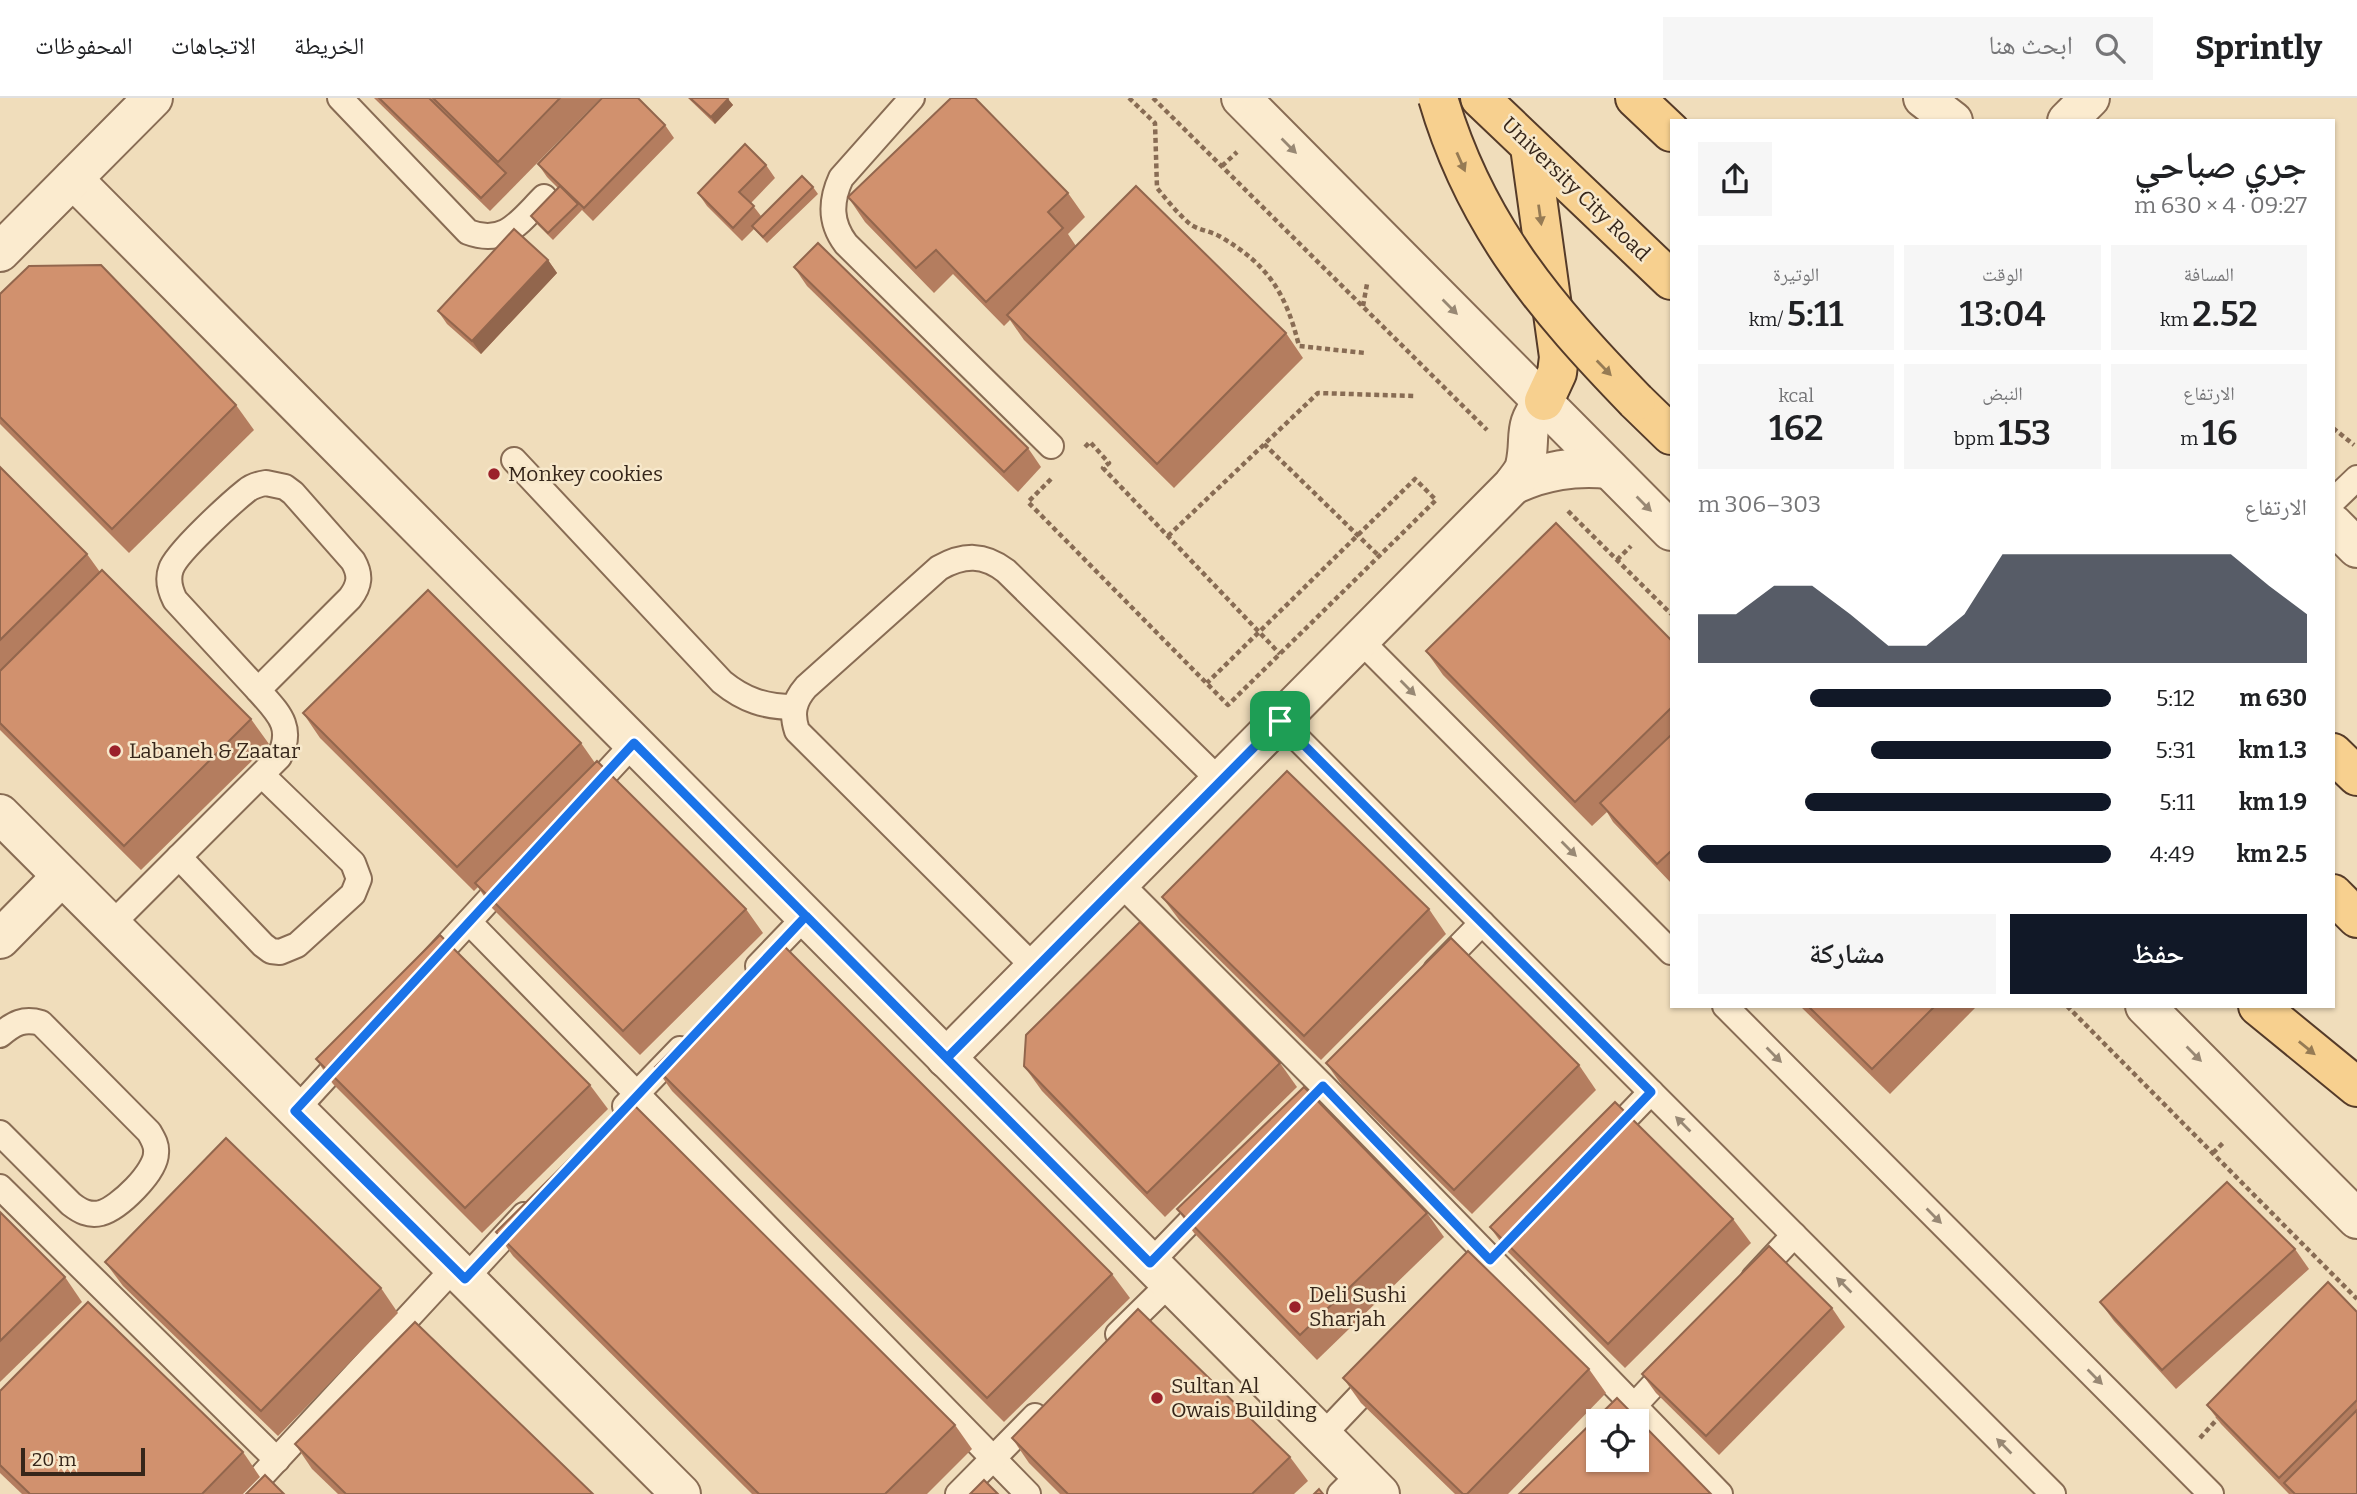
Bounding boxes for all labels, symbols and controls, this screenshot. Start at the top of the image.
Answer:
search box [1663,17,2153,80]
text: Sprintly [2195,28,2322,68]
icon: search [2091,29,2129,67]
text: ابحث هنا [1988,30,2073,61]
text: المحفوظات [35,32,133,60]
text: الاتجاهات [171,32,256,60]
text: الخريطة [294,32,365,60]
street label: University City Road [1496,111,1656,267]
one-way arrow [1281,138,1298,155]
button: share [1698,142,1772,216]
text: جري صباحي [2134,142,2307,188]
one-way arrow [1455,152,1467,172]
text: 09:27 · 4 × 630 m [2134,191,2307,219]
one-way arrow [1535,204,1546,226]
text: الوتيرة [1773,263,1819,286]
text: الوقت [1982,263,2023,286]
text: المسافة [2184,263,2234,286]
text: 5:11 [1787,293,1844,335]
text: 13:04 [1959,293,2046,335]
text: 2.52 [2192,293,2258,335]
one-way arrow [1441,299,1458,315]
text: /km [1749,308,1787,331]
text: km [2160,308,2192,331]
one-way arrow [1595,359,1612,375]
text: النبض [1982,382,2023,405]
text: الارتفاع [2183,382,2235,405]
text: kcal [1778,384,1814,407]
text: 162 [1769,407,1823,449]
text: 153 [1998,412,2051,454]
text: 16 [2202,412,2238,454]
text: bpm [1954,427,1998,450]
text: m [2180,427,2202,450]
place label: Monkey cookies [508,461,663,487]
marker: Monkey cookies [486,466,502,482]
text: 303–306 m [1698,490,1821,518]
text: الارتفاع [2244,493,2307,521]
one-way arrow [1636,495,1652,512]
one-way arrow [1400,679,1416,696]
text: 5:12 [2156,684,2195,712]
text: 630 m [2240,684,2307,712]
pin [1250,691,1310,751]
icon: arrive [1261,702,1299,740]
text: 5:31 [2155,736,2195,764]
text: 1.3 km [2239,736,2307,764]
place label: Labaneh & Zaatar [129,738,300,764]
marker: Labaneh & Zaatar [107,743,123,759]
text: 5:11 [2159,788,2195,816]
text: 1.9 km [2239,788,2307,816]
text: 4:49 [2150,840,2195,868]
text: 2.5 km [2237,840,2307,868]
one-way arrow [1561,841,1577,857]
button: مشاركة [1698,914,1996,994]
button: حفظ [2010,914,2307,994]
one-way arrow [2297,1040,2315,1055]
one-way arrow [1765,1046,1782,1063]
one-way arrow [2185,1046,2202,1063]
one-way arrow [1675,1116,1691,1133]
one-way arrow [1925,1207,1942,1223]
one-way arrow [1835,1276,1852,1293]
place label: Deli Sushi Sharjah [1309,1282,1407,1332]
marker: Deli Sushi Sharjah [1287,1299,1303,1315]
one-way arrow [2086,1368,2102,1385]
place label: Sultan Al Owais Building [1171,1373,1317,1423]
marker: Sultan Al Owais Building [1149,1390,1165,1406]
map controls [1586,1409,1649,1472]
button: locate [1586,1409,1649,1472]
one-way arrow [1996,1437,2013,1454]
scale bar [21,1445,145,1477]
text: 20 m [32,1448,76,1471]

